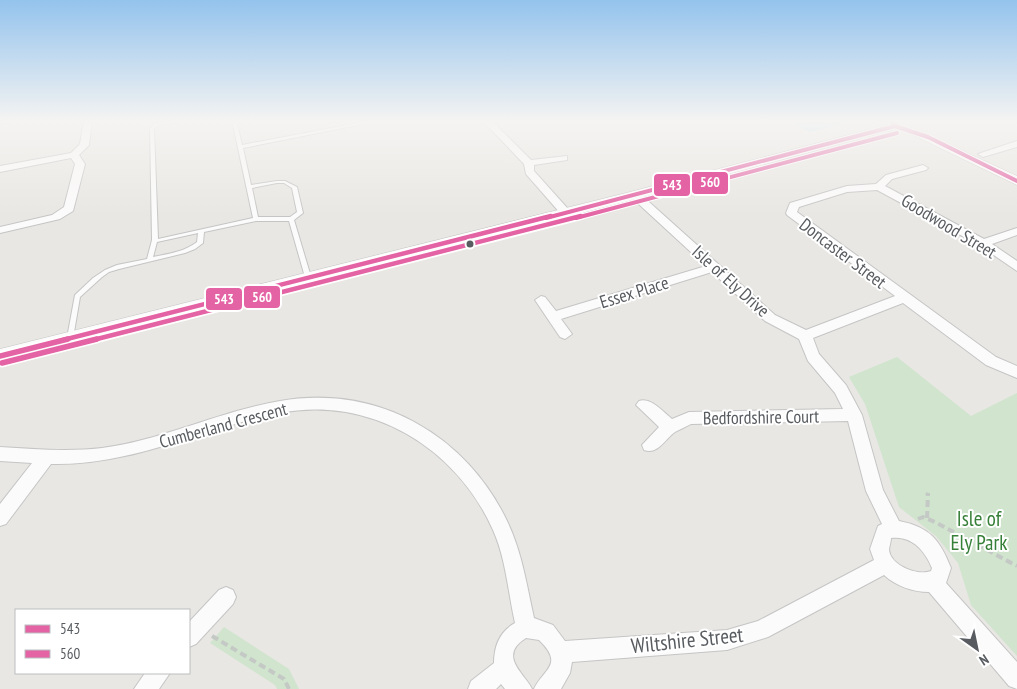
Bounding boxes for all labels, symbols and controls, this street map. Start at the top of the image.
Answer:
line badge: 560 [691,171,729,195]
line badge: 543 [653,173,691,197]
text: 560 [700,173,720,191]
text: 543 [662,176,682,194]
street label: Goodwood Street [897,189,1001,263]
street label: Doncaster Street [795,213,891,293]
unlabelled marker [465,239,475,249]
street label: Isle of Ely Drive [687,240,775,322]
street label: Essex Place [597,271,671,313]
line badge: 560 [243,285,281,309]
line badge: 543 [205,287,243,311]
text: 560 [252,288,272,306]
text: 543 [214,290,234,308]
street label: Cumberland Crescent [157,397,290,453]
street label: Bedfordshire Court [703,404,819,430]
park label: Isle of Ely Park [951,505,1007,556]
legend [15,609,190,674]
text: 543 [60,619,80,638]
street label: Wiltshire Street [630,621,745,659]
north arrow [952,624,1002,674]
text: 560 [60,644,81,663]
text: N [976,650,992,670]

